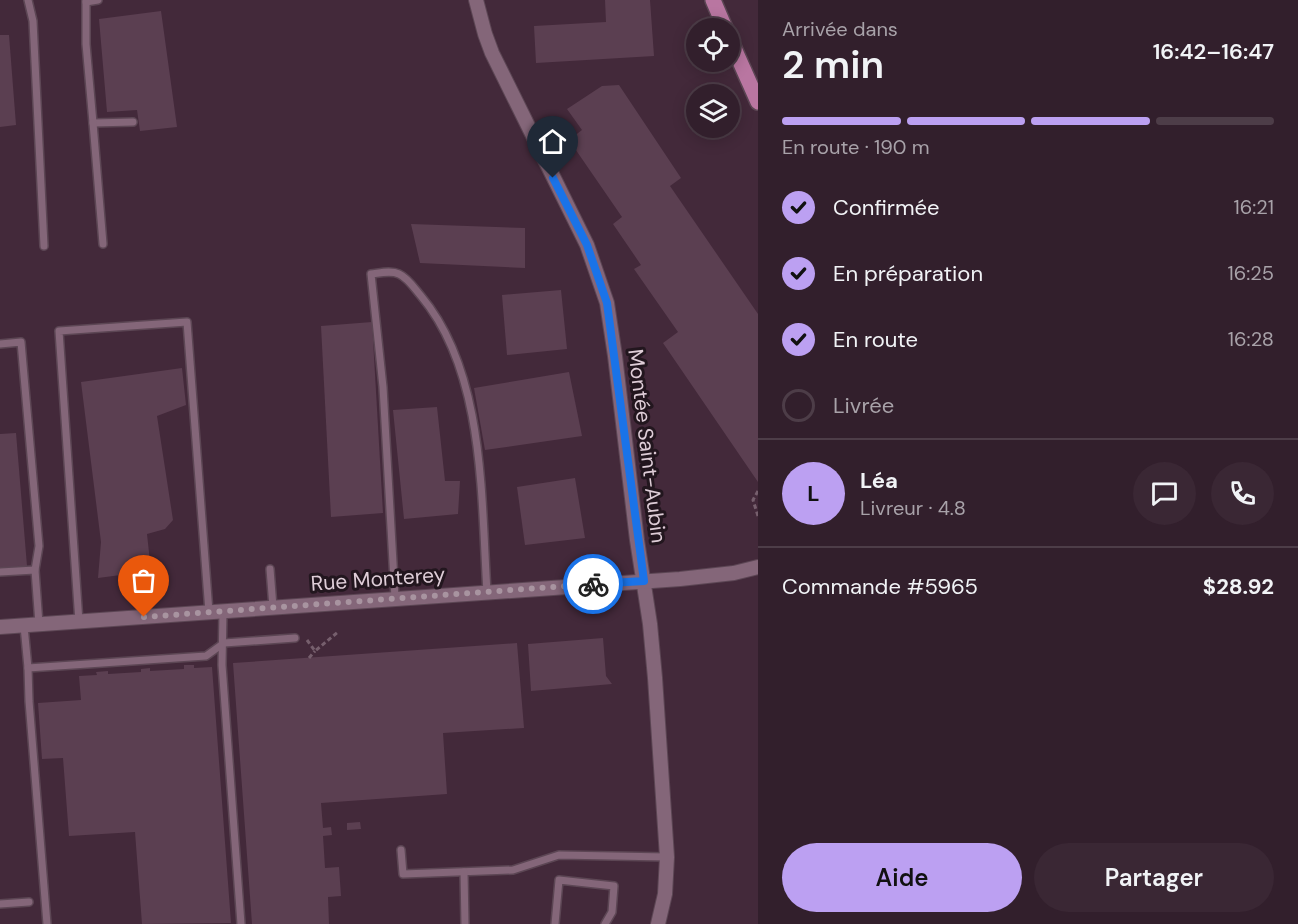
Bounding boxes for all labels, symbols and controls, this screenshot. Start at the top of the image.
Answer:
text: Arrivée dans [782,16,898,42]
map controls [686,18,740,138]
button: locate [686,18,740,72]
text: 16:42–16:47 [1153,37,1274,66]
text: 2 min [782,39,884,90]
button: layers [686,84,740,138]
pin [527,116,578,178]
icon: home [536,125,569,158]
text: En route · 190 m [782,134,930,160]
icon: check [782,191,815,224]
text: Confirmée [833,193,940,222]
text: 16:21 [1233,194,1274,220]
icon: check [782,257,815,290]
text: En préparation [833,259,983,288]
text: 16:25 [1227,260,1274,286]
icon: check [782,323,815,356]
text: En route [833,325,918,354]
text: 16:28 [1228,326,1274,352]
street label: Montée Saint-Aubin [621,347,673,545]
text: Livrée [833,391,894,420]
button: chat [1133,462,1196,525]
button: phone [1211,462,1274,525]
text: Léa [860,466,898,495]
text: L [807,479,820,508]
text: Livreur · 4.8 [860,495,966,521]
courier [563,554,623,614]
pin [118,555,169,617]
street label: Rue Monterey [310,560,446,598]
icon: bag [127,564,160,597]
icon: bike [577,568,610,601]
text: Commande #5965 [782,572,978,601]
text: $28.92 [1203,572,1274,601]
button: Aide [782,843,1022,912]
button: Partager [1034,843,1274,912]

